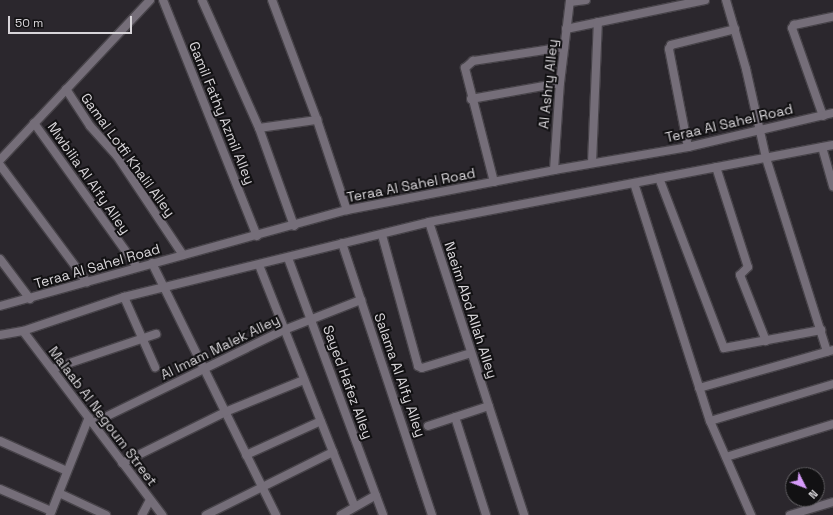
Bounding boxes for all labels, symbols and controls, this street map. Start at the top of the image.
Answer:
scale bar [10,8,134,34]
text: 50 m [15,15,43,31]
street label: Al Ashry Alley [535,38,561,130]
street label: Gamil Fathy Azmil Alley [186,39,258,187]
street label: Gamal Lotfi Khalil Alley [77,90,179,220]
street label: Teraa Al Sahel Road [663,100,795,146]
street label: Mwbilia Al Alfy Alley [44,119,134,237]
street label: Teraa Al Sahel Road [345,164,477,206]
street label: Naeim Abd Allah Alley [441,239,501,381]
street label: Teraa Al Sahel Road [32,240,162,292]
street label: Salama Al Alfy Alley [371,310,429,440]
street label: Al Imam Malek Alley [158,311,282,383]
street label: Sayed Hafez Alley [320,323,376,441]
street label: Malaab Al Negoum Street [45,343,161,489]
north arrow [785,467,825,507]
text: N [806,487,821,502]

